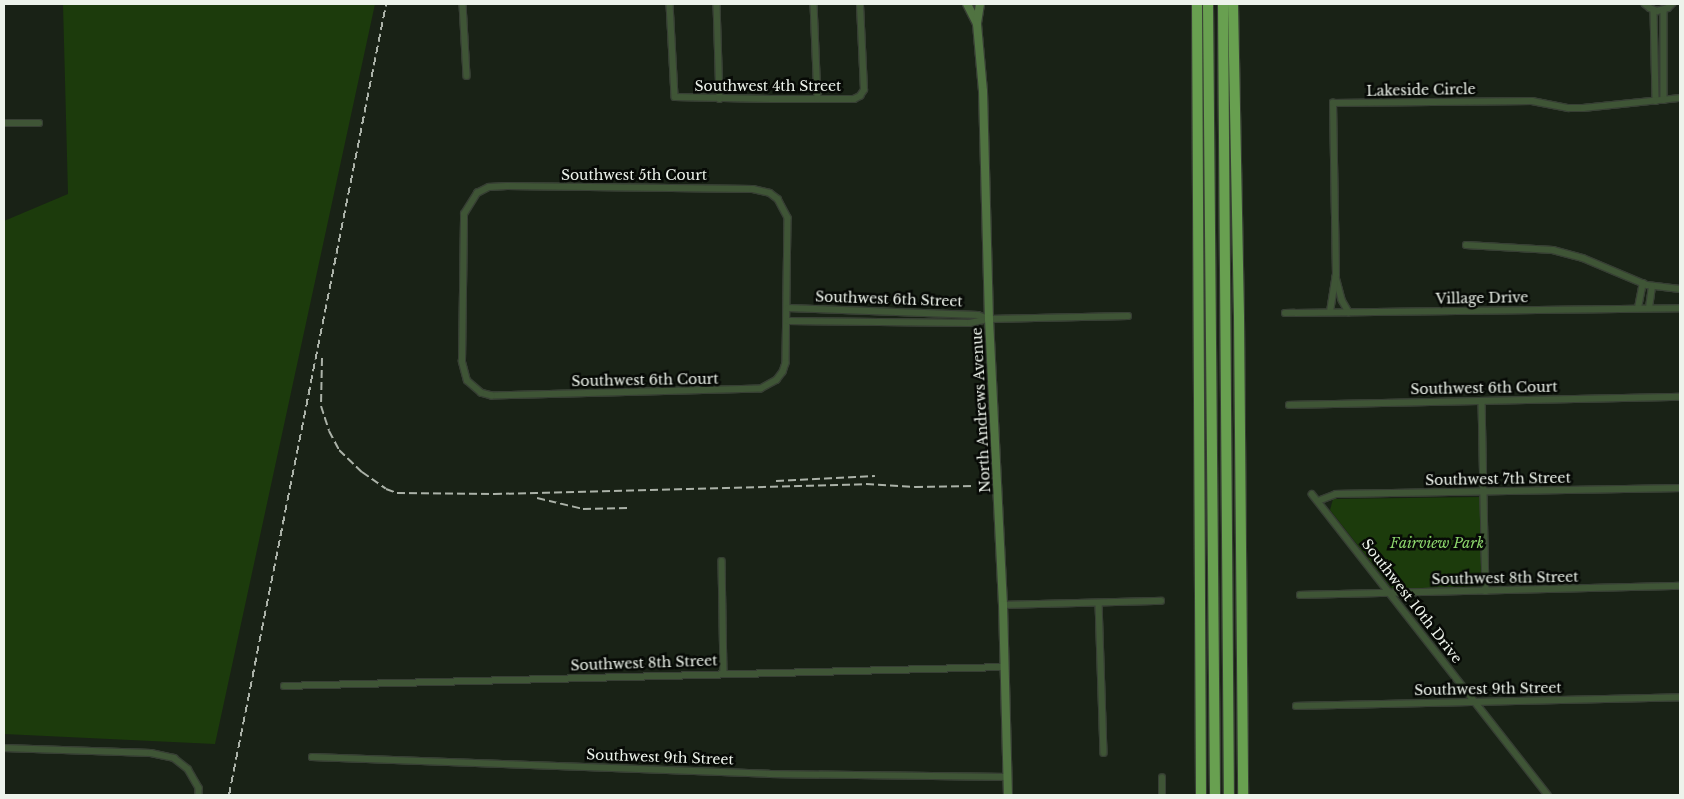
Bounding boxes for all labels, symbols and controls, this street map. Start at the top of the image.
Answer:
street label: Southwest 4th Street [695,78,841,94]
street label: Lakeside Circle [1366,81,1476,99]
street label: Southwest 5th Court [561,167,707,183]
street label: Southwest 6th Street [815,288,963,310]
street label: Village Drive [1435,289,1529,307]
street label: North Andrews Avenue [968,326,994,494]
street label: Southwest 6th Court [571,370,719,390]
street label: Southwest 6th Court [1410,378,1558,398]
street label: Southwest 7th Street [1425,469,1571,489]
park label: Fairview Park [1390,535,1484,551]
street label: Southwest 10th Drive [1358,536,1466,666]
street label: Southwest 8th Street [1431,568,1579,588]
street label: Southwest 8th Street [570,652,718,674]
street label: Southwest 9th Street [1414,679,1562,699]
street label: Southwest 9th Street [586,746,734,768]

